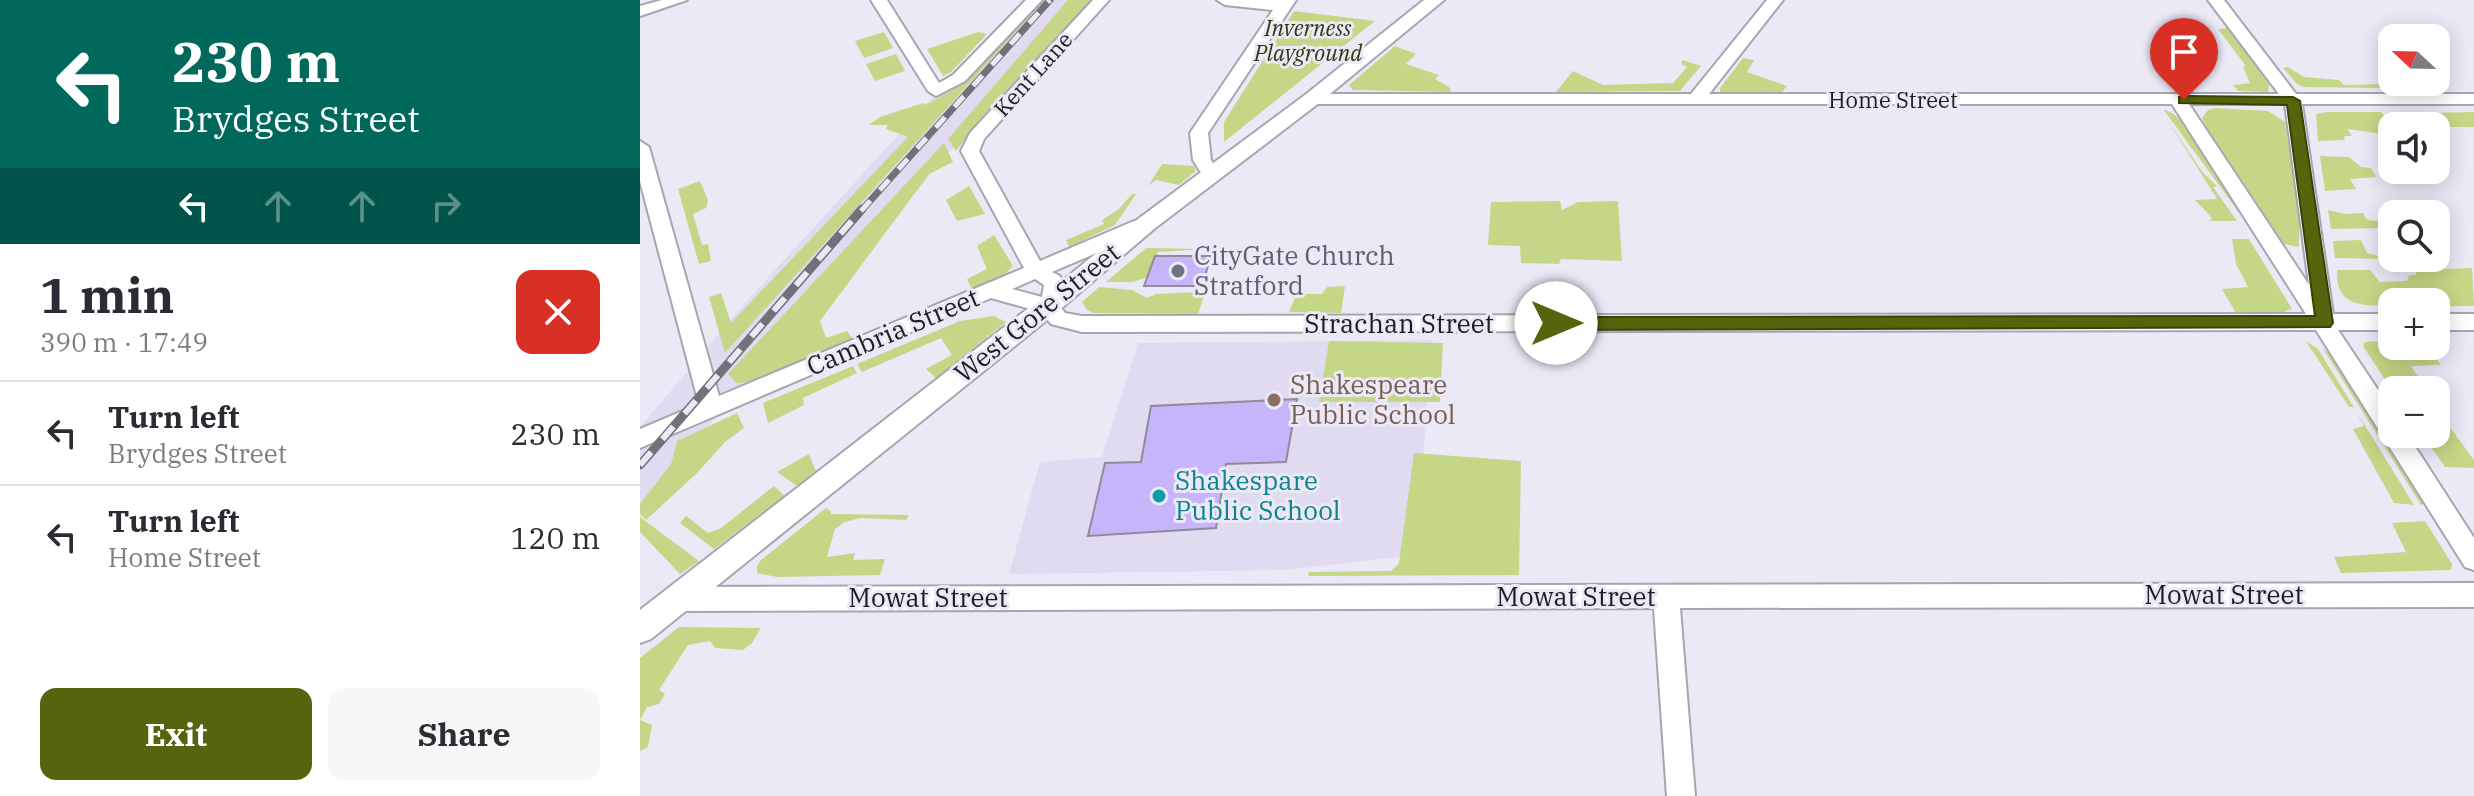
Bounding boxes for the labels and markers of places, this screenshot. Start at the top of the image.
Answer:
pin [2150,18,2218,100]
place label: CityGate Church Stratford [1194,238,1395,302]
marker: CityGate Church Stratford [1169,262,1187,280]
place label: Shakespeare Public School [1290,367,1456,431]
marker: Shakespeare Public School [1265,391,1283,409]
place label: Shakespare Public School [1175,463,1341,527]
marker: Shakespare Public School [1150,487,1168,505]

